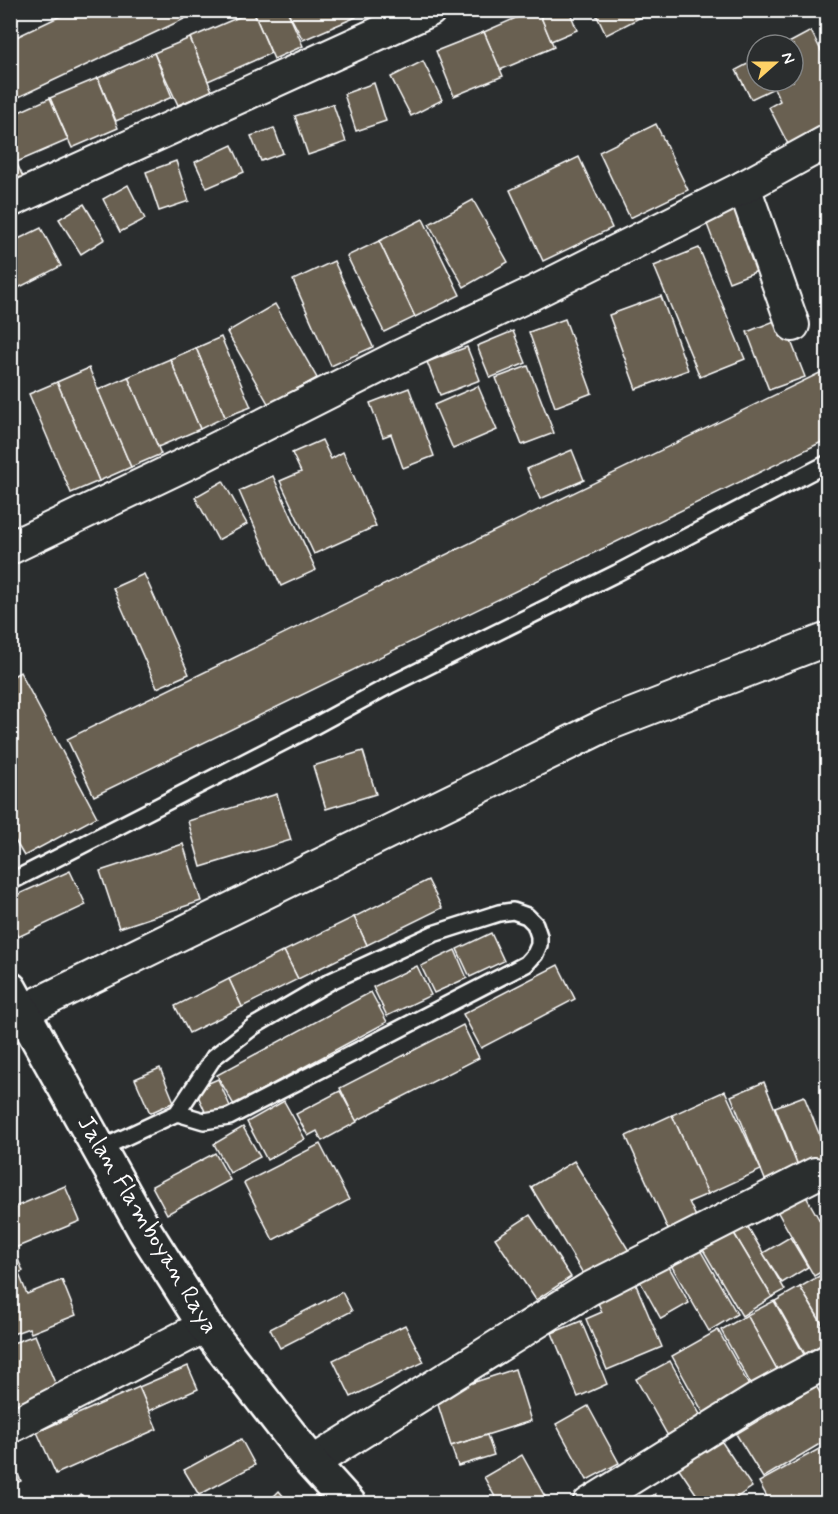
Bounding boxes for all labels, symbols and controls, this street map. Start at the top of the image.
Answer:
north arrow [745,33,805,93]
text: N [776,49,799,67]
street label: Jalan Flamboyan Raya [69,1110,225,1340]

